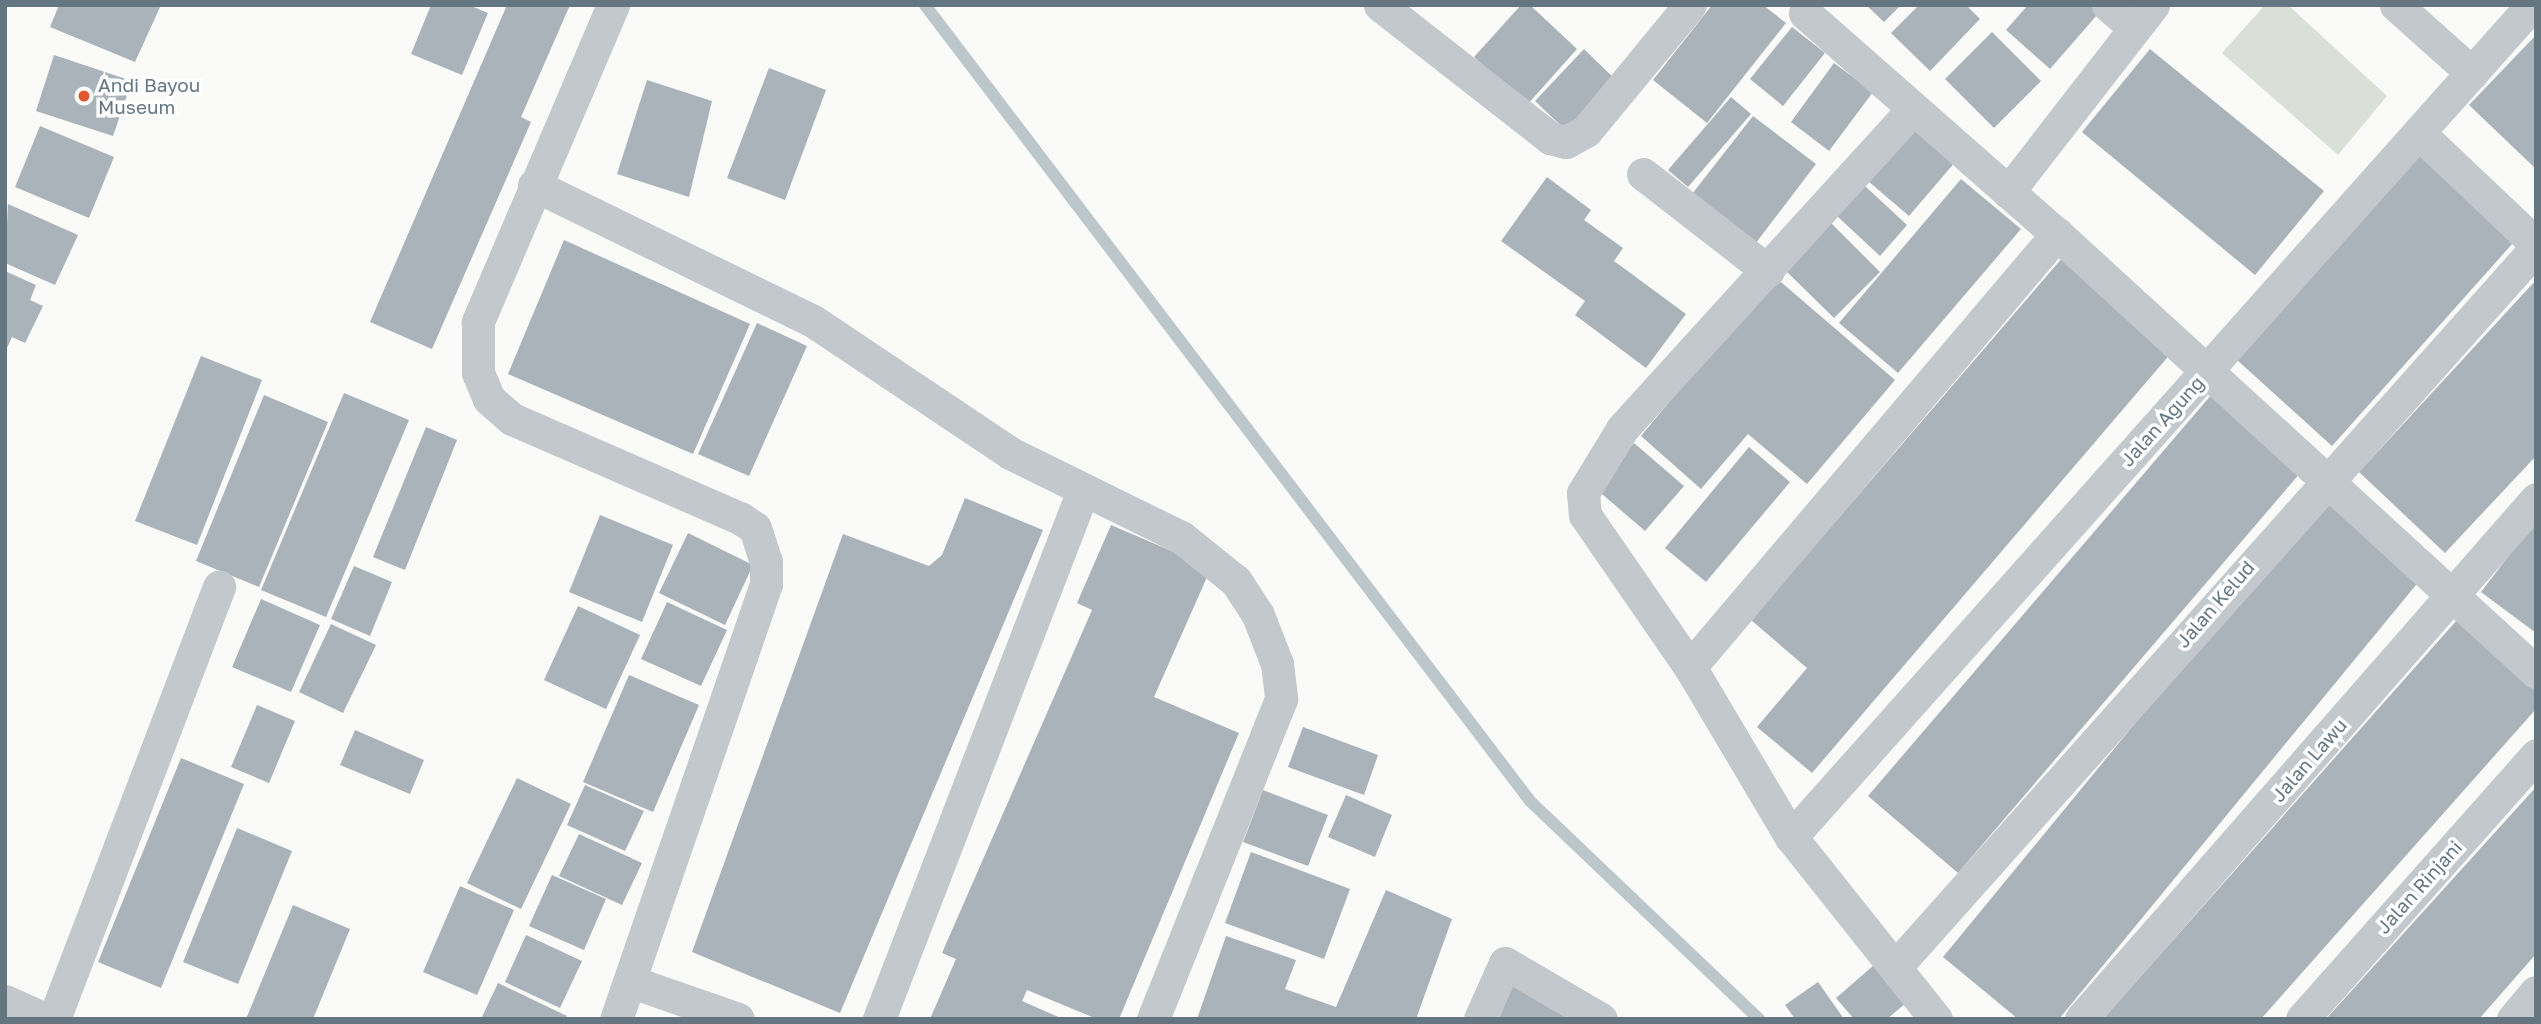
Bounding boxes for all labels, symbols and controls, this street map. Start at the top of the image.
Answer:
place label: Andi Bayou Museum [98,74,200,118]
marker: Andi Bayou Museum [76,88,92,104]
street label: Jalan Agung [2116,371,2208,471]
street label: Jalan Kelud [2171,556,2259,652]
street label: Jalan Lawu [2267,714,2351,806]
street label: Jalan Rinjani [2371,836,2467,938]

